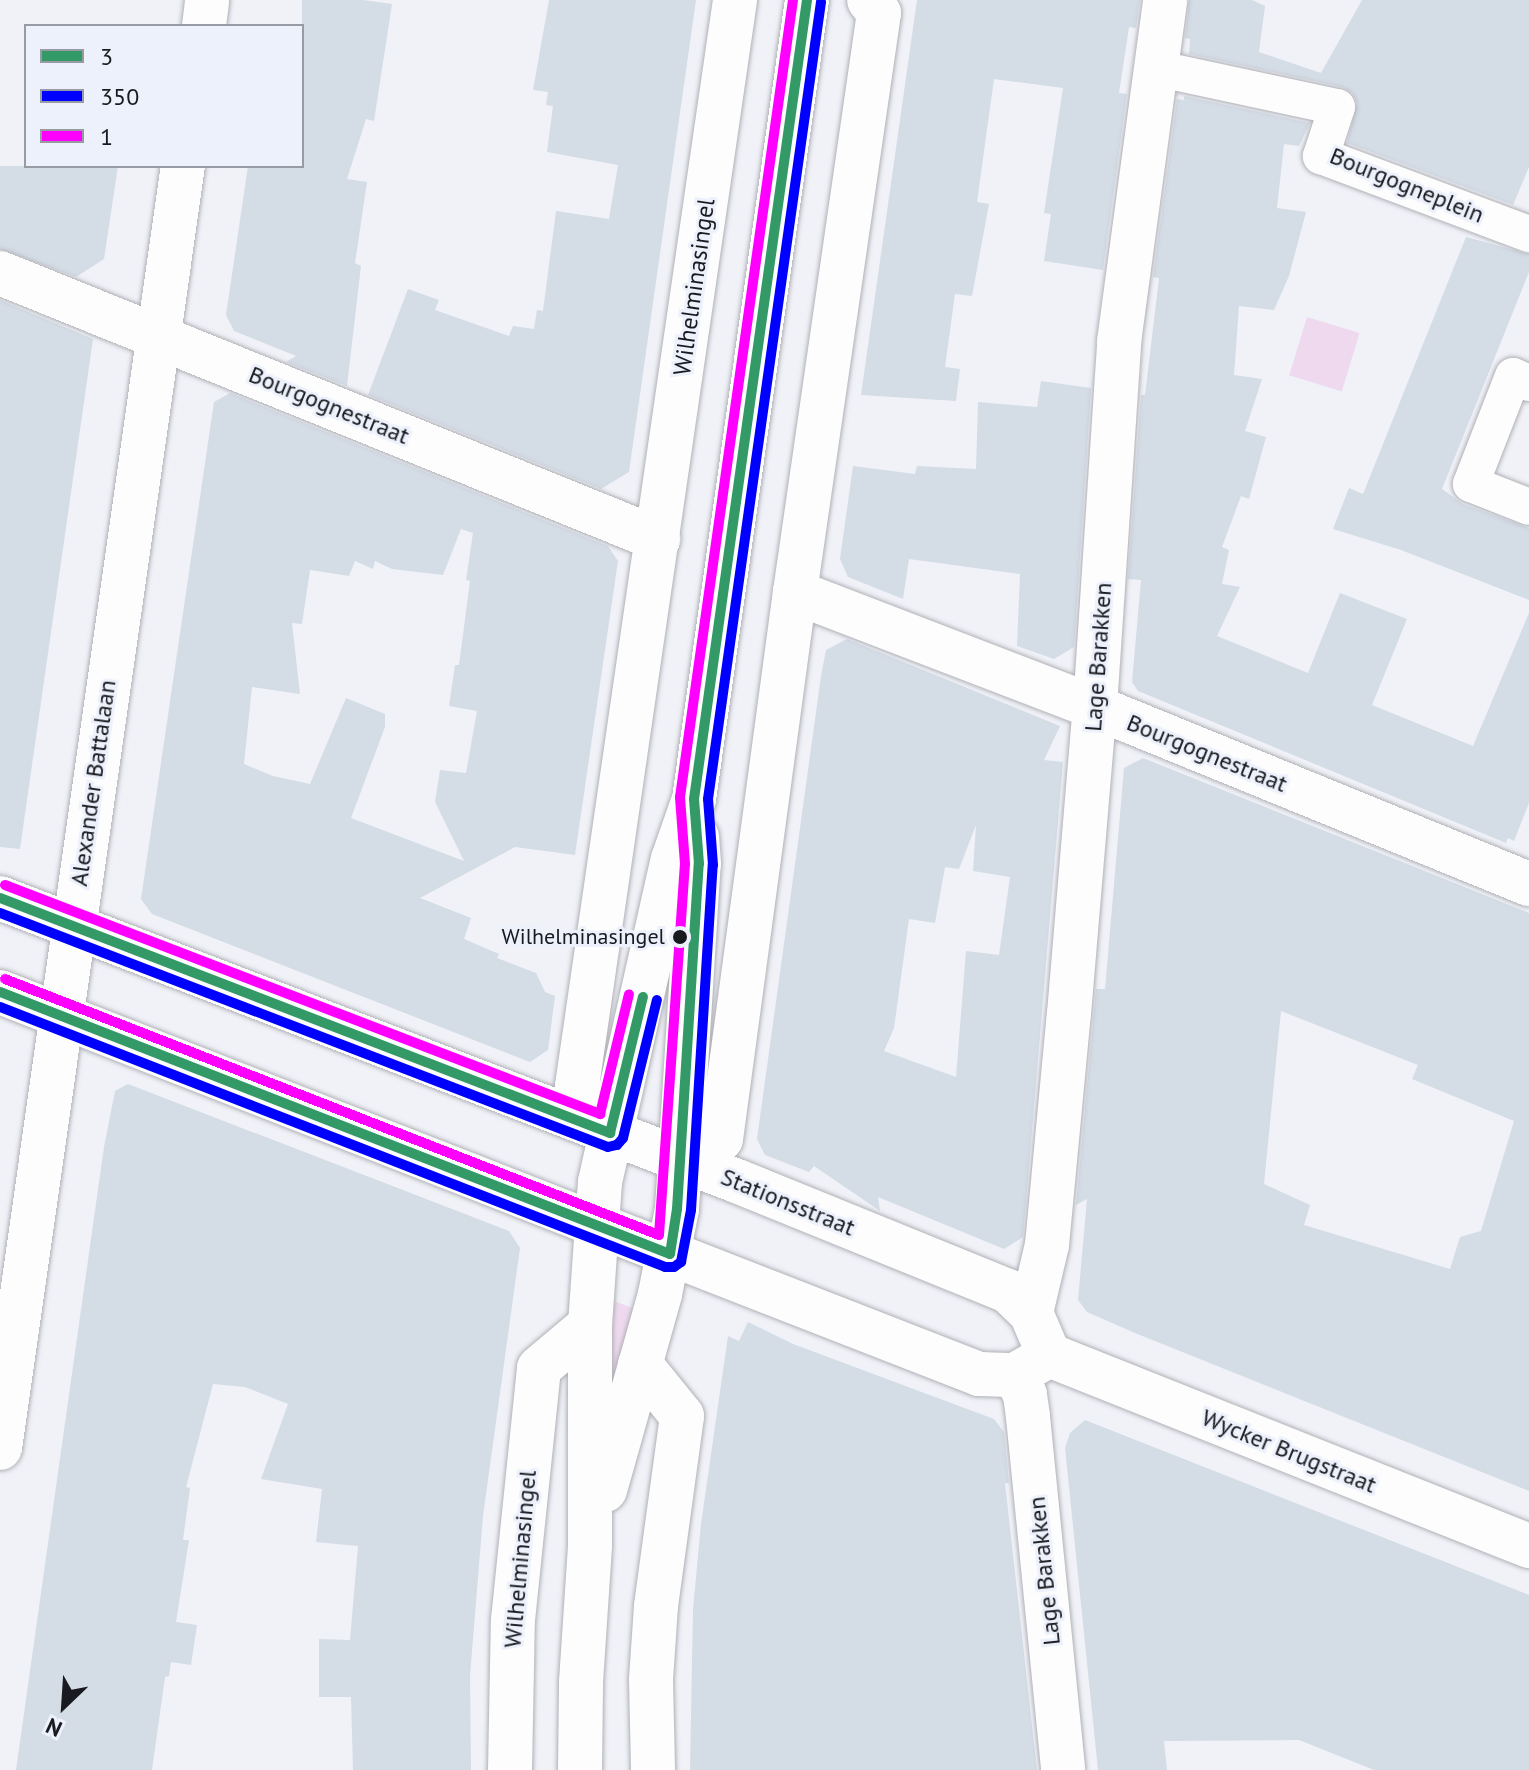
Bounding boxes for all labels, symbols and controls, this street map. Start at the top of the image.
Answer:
legend [24,24,304,168]
text: 3 [100,41,113,72]
text: 350 [100,81,139,112]
text: 1 [100,121,113,152]
street label: Bourgogneplein [1326,141,1488,229]
street label: Wilhelminasingel [667,197,721,377]
street label: Bourgognestraat [245,360,413,450]
street label: Lage Barakken [1078,582,1118,732]
street label: Alexander Battalaan [64,678,122,888]
street label: Bourgognestraat [1123,708,1291,798]
place label: Wilhelminasingel [502,924,665,950]
marker: Wilhelminasingel [672,929,688,945]
street label: Stationsstraat [717,1162,859,1242]
street label: Wycker Brugstraat [1198,1403,1380,1499]
street label: Wilhelminasingel [498,1469,542,1649]
street label: Lage Barakken [1022,1495,1066,1647]
north arrow [24,1666,104,1746]
text: N [41,1712,66,1743]

